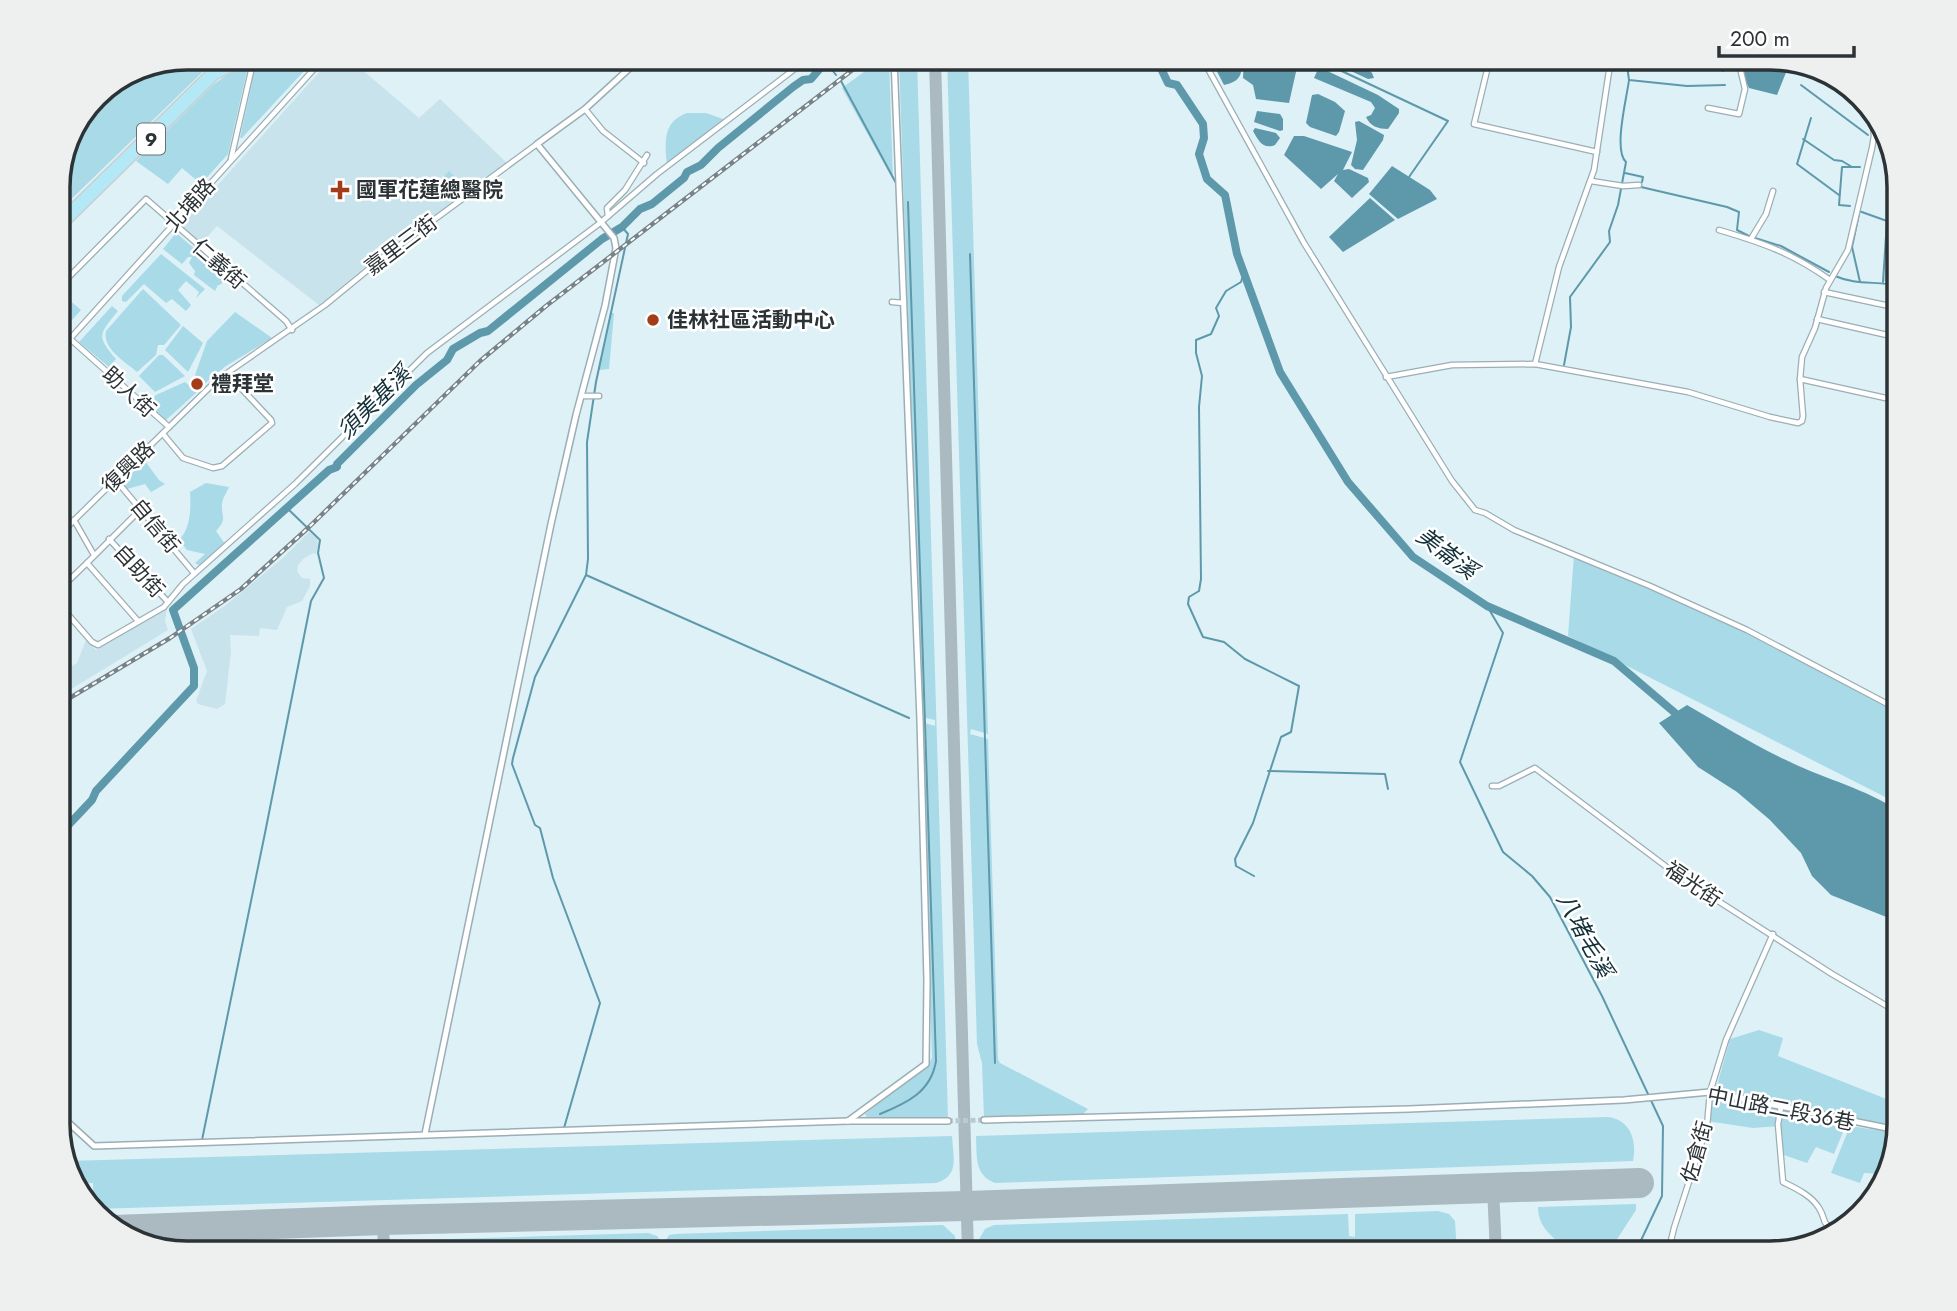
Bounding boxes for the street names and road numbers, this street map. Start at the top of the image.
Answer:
road number: 9 [137,124,165,154]
street label: 北埔路 [158,172,222,238]
street label: 嘉里三街 [358,208,444,282]
street label: 仁義街 [185,232,253,296]
street label: 助人街 [96,360,162,424]
street label: 復興路 [95,434,161,500]
street label: 自信街 [123,492,187,560]
street label: 自助街 [107,538,171,604]
street label: 福光街 [1658,854,1728,914]
street label: 中山路二段36巷 [1705,1080,1857,1138]
street label: 佐倉街 [1674,1118,1720,1186]

